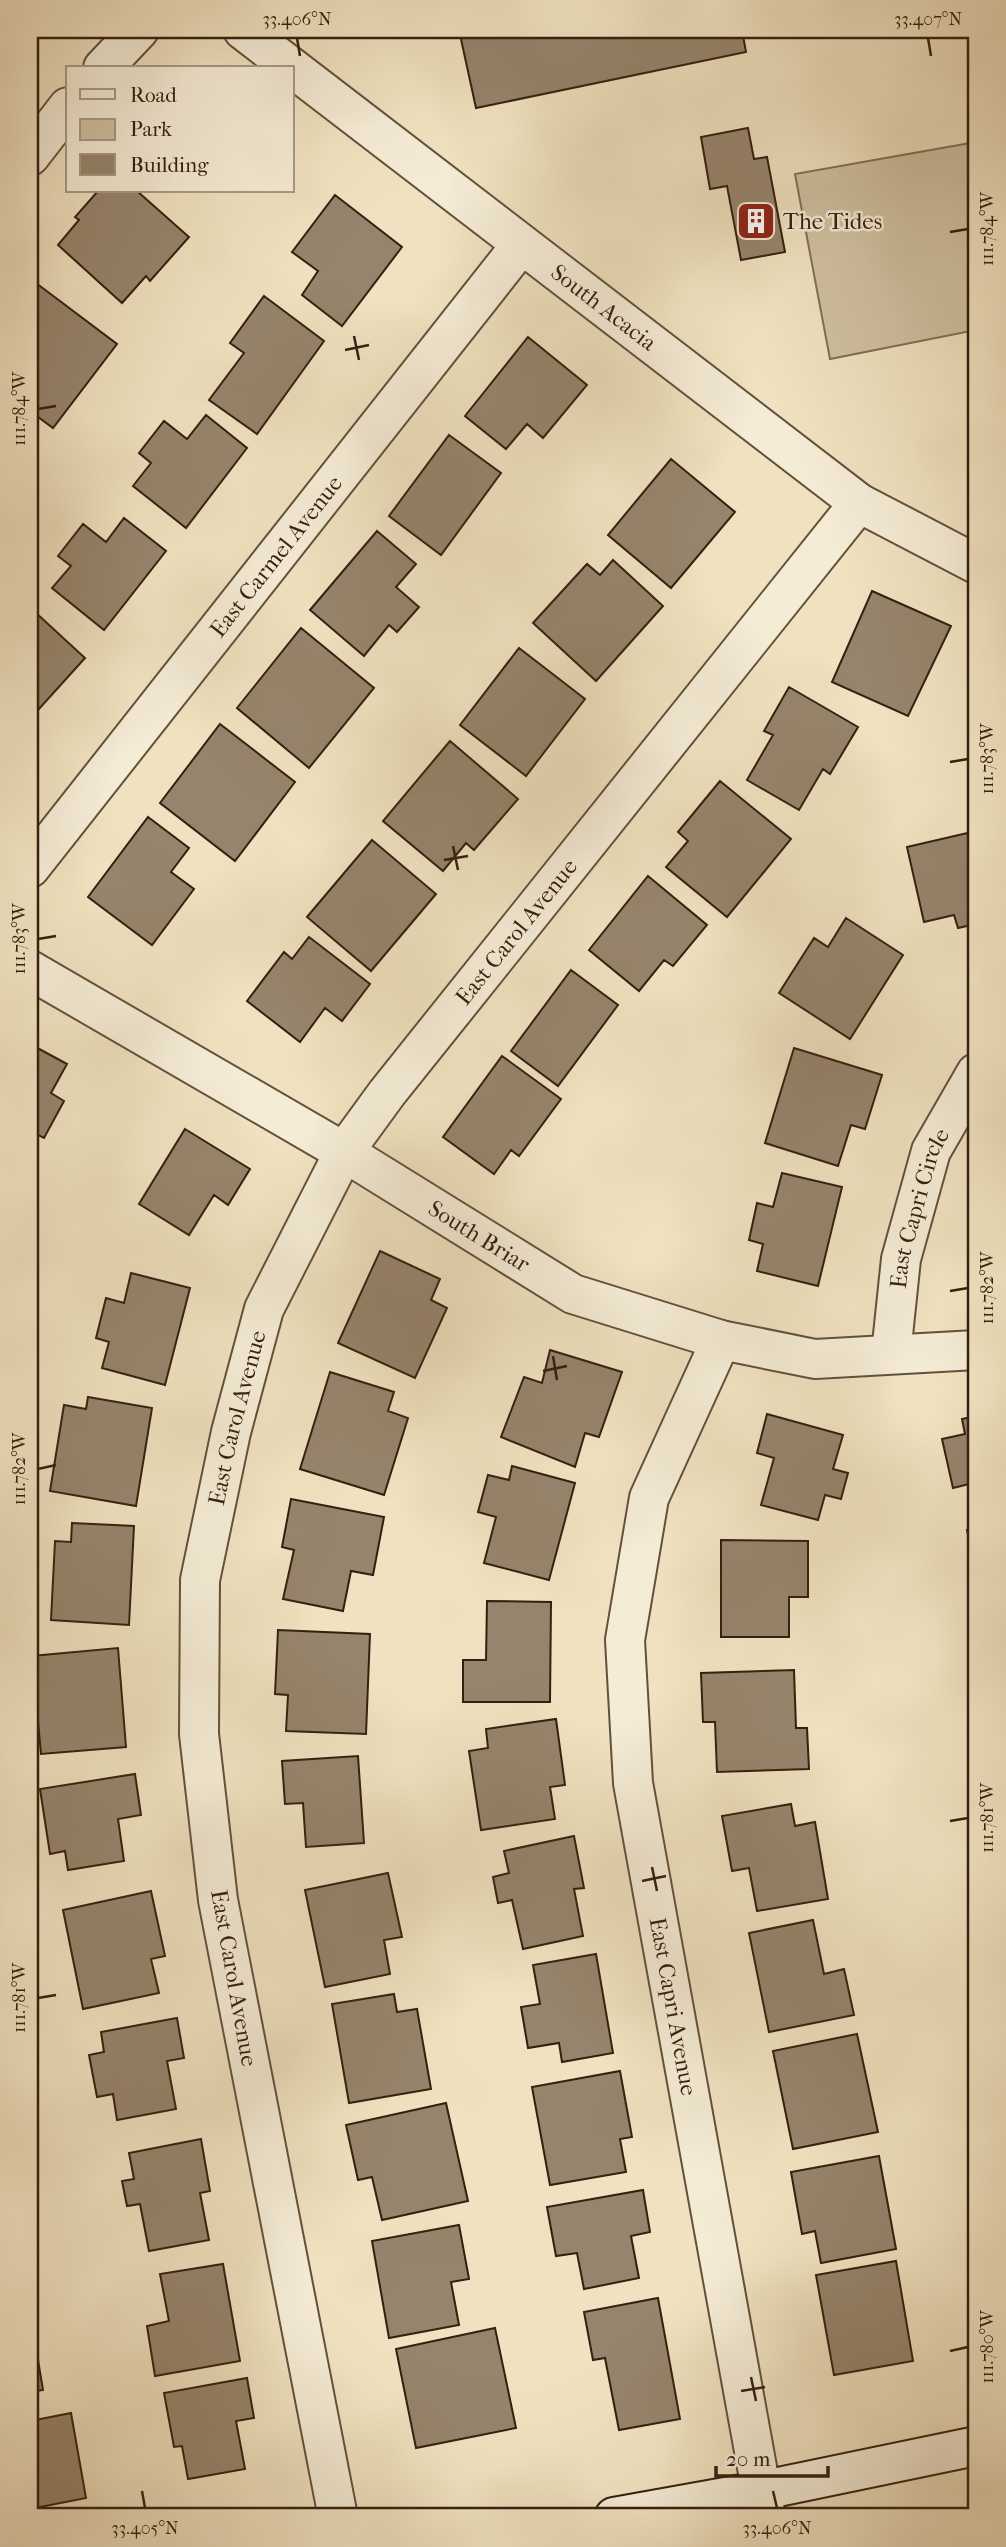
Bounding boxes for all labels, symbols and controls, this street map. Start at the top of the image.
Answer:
text: 33.406°N [262,9,332,30]
text: 33.407°N [894,9,962,30]
legend [66,66,294,192]
text: Road [130,83,177,107]
text: Park [130,117,172,141]
text: Building [130,153,209,177]
text: 111.784°W [977,191,998,266]
building icon: The Tides [735,200,777,242]
place label: The Tides [783,208,882,235]
street label: South Acacia [546,258,662,356]
text: 111.784°W [9,371,30,446]
street label: East Carmel Avenue [204,470,348,642]
text: 111.783°W [977,722,998,795]
street label: East Carol Avenue [450,853,583,1010]
text: 111.783°W [9,902,30,975]
street label: East Capri Circle [884,1123,955,1290]
street label: South Briar [423,1194,535,1278]
text: 111.782°W [977,1250,998,1324]
street label: East Carol Avenue [203,1327,271,1508]
text: 111.782°W [9,1431,30,1505]
text: 111.781°W [977,1782,998,1853]
street label: East Carol Avenue [205,1887,263,2069]
street label: East Capri Avenue [644,1915,703,2098]
text: 111.781°W [9,1962,30,2033]
text: 111.780°W [977,2309,998,2384]
scale bar [716,2435,828,2479]
text: 20 m [726,2447,771,2471]
text: 33.405°N [111,2518,179,2539]
text: 33.406°N [742,2518,812,2539]

